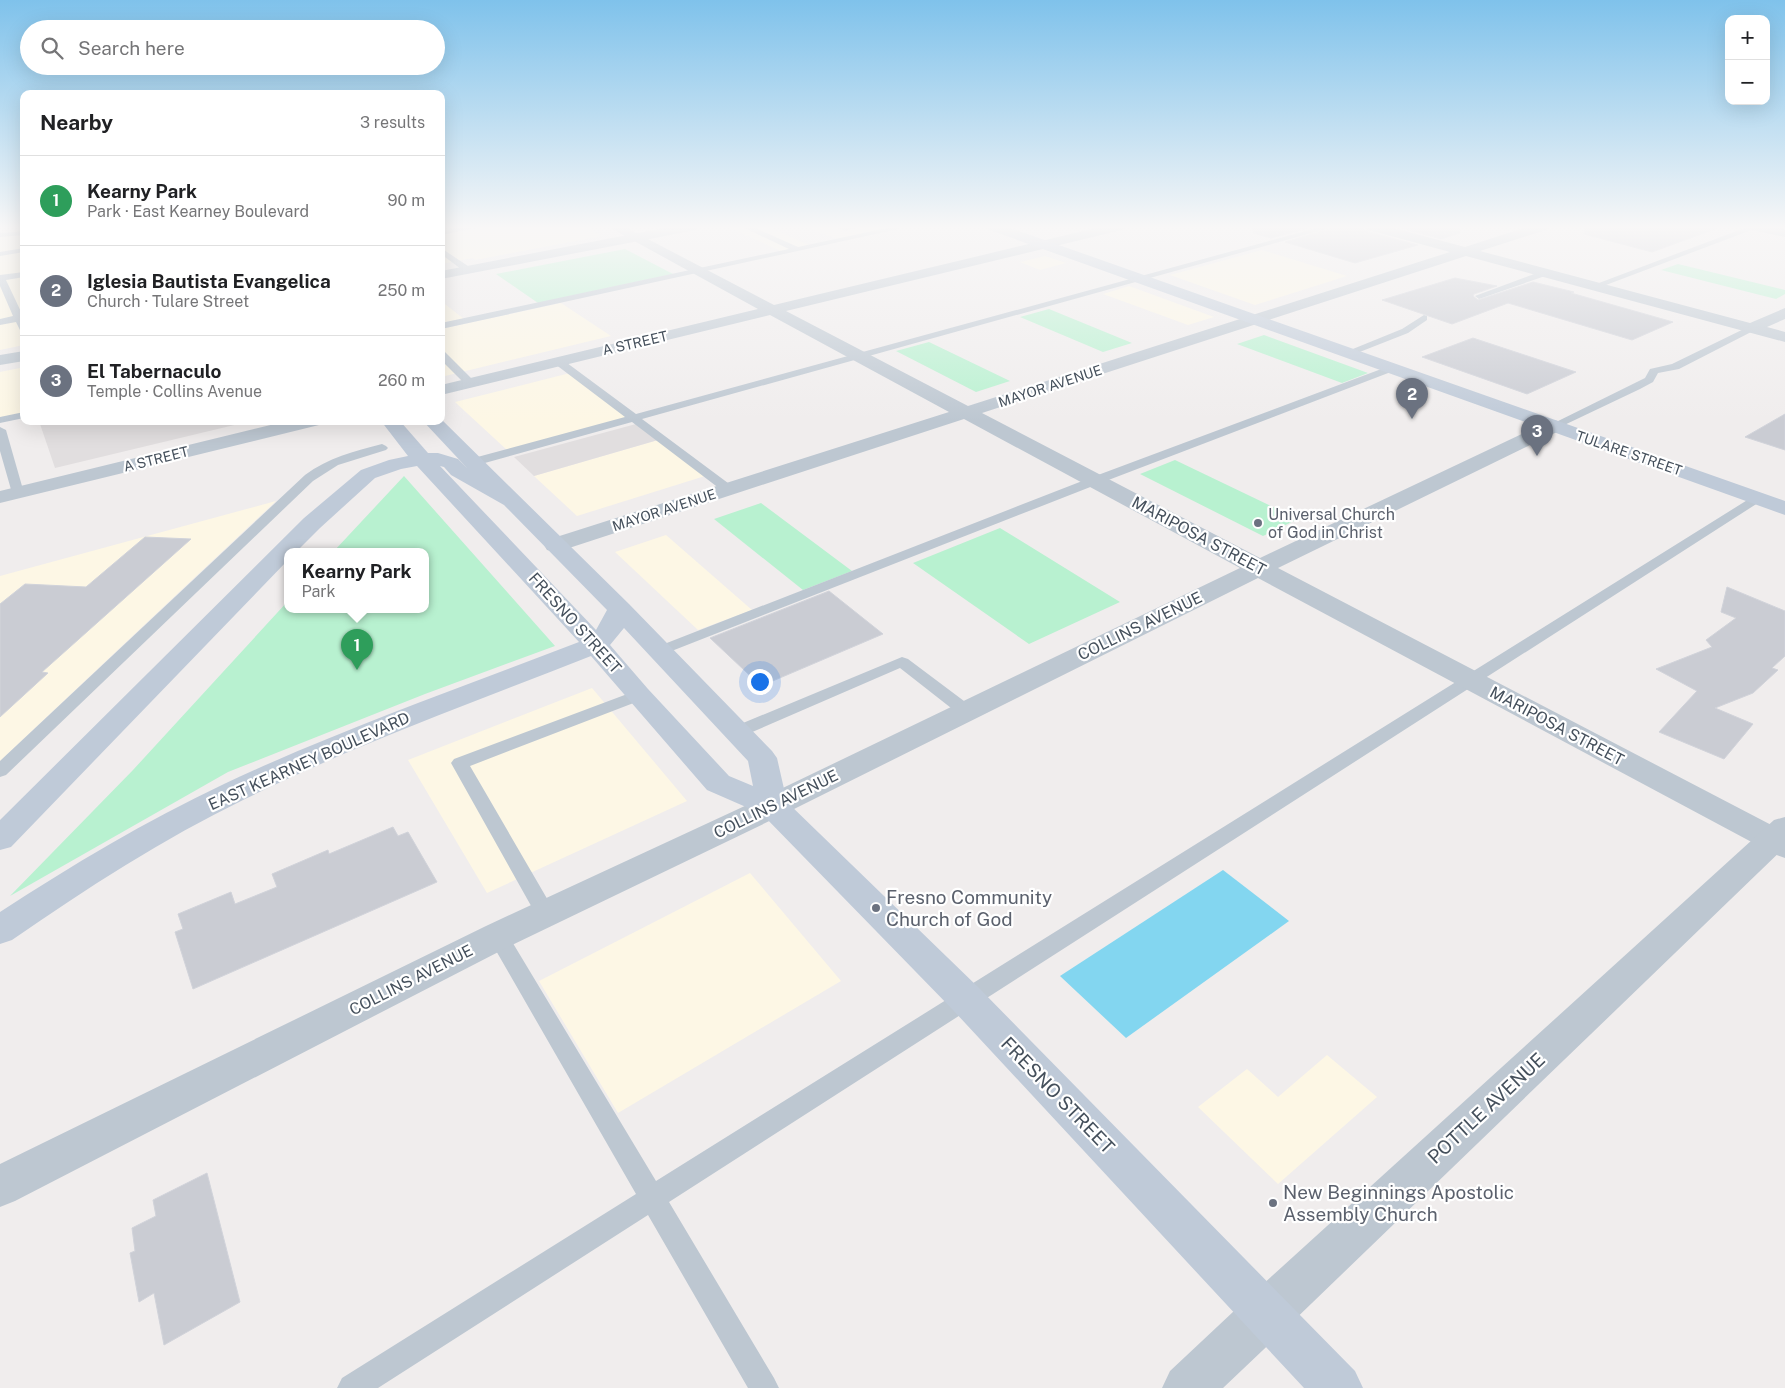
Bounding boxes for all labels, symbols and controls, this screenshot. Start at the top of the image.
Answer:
map controls [1725,15,1770,105]
button: + [1725,15,1770,60]
search box [20,20,445,75]
icon: search [38,34,66,62]
text: Search here [78,37,185,59]
button: − [1725,60,1770,105]
text: Nearby [40,110,113,135]
text: 3 results [360,113,425,132]
text: Kearny Park [87,180,197,202]
text: 1 [53,191,59,210]
text: 90 m [388,191,425,210]
text: Park · East Kearney Boulevard [87,202,309,221]
text: Iglesia Bautista Evangelica [87,270,331,292]
text: 2 [51,281,61,300]
text: 250 m [378,281,425,300]
text: Church · Tulare Street [87,292,249,311]
street label: A STREET [601,328,669,358]
text: El Tabernaculo [87,360,221,382]
street label: MAYOR AVENUE [996,362,1104,410]
text: 3 [51,371,61,390]
text: 260 m [378,371,425,390]
pin: 2 [1396,378,1428,419]
text: Temple · Collins Avenue [87,382,262,401]
pin: 3 [1521,415,1553,456]
street label: TULARE STREET [1574,427,1684,479]
street label: A STREET [122,443,190,475]
street label: MAYOR AVENUE [610,486,718,534]
street label: MARIPOSA STREET [1129,493,1270,580]
place label: Universal Church of God in Christ [1268,505,1395,542]
marker: Universal Church of God in Christ [1252,517,1264,529]
popup [284,548,429,613]
text: Kearny Park [301,560,412,582]
street label: FRESNO STREET [525,569,626,678]
text: Park [301,582,336,601]
street label: COLLINS AVENUE [1075,588,1205,664]
pin: 1 [341,629,373,670]
your location [747,669,773,695]
street label: MARIPOSA STREET [1487,683,1628,770]
street label: EAST KEARNEY BOULEVARD [205,708,413,814]
street label: COLLINS AVENUE [711,766,841,842]
place label: Fresno Community Church of God [886,886,1052,930]
marker: Fresno Community Church of God [870,902,882,914]
street label: COLLINS AVENUE [346,941,476,1019]
street label: FRESNO STREET [997,1032,1119,1158]
street label: POTTLE AVENUE [1423,1048,1549,1168]
place label: New Beginnings Apostolic Assembly Church [1283,1181,1514,1225]
marker: New Beginnings Apostolic Assembly Church [1267,1197,1279,1209]

